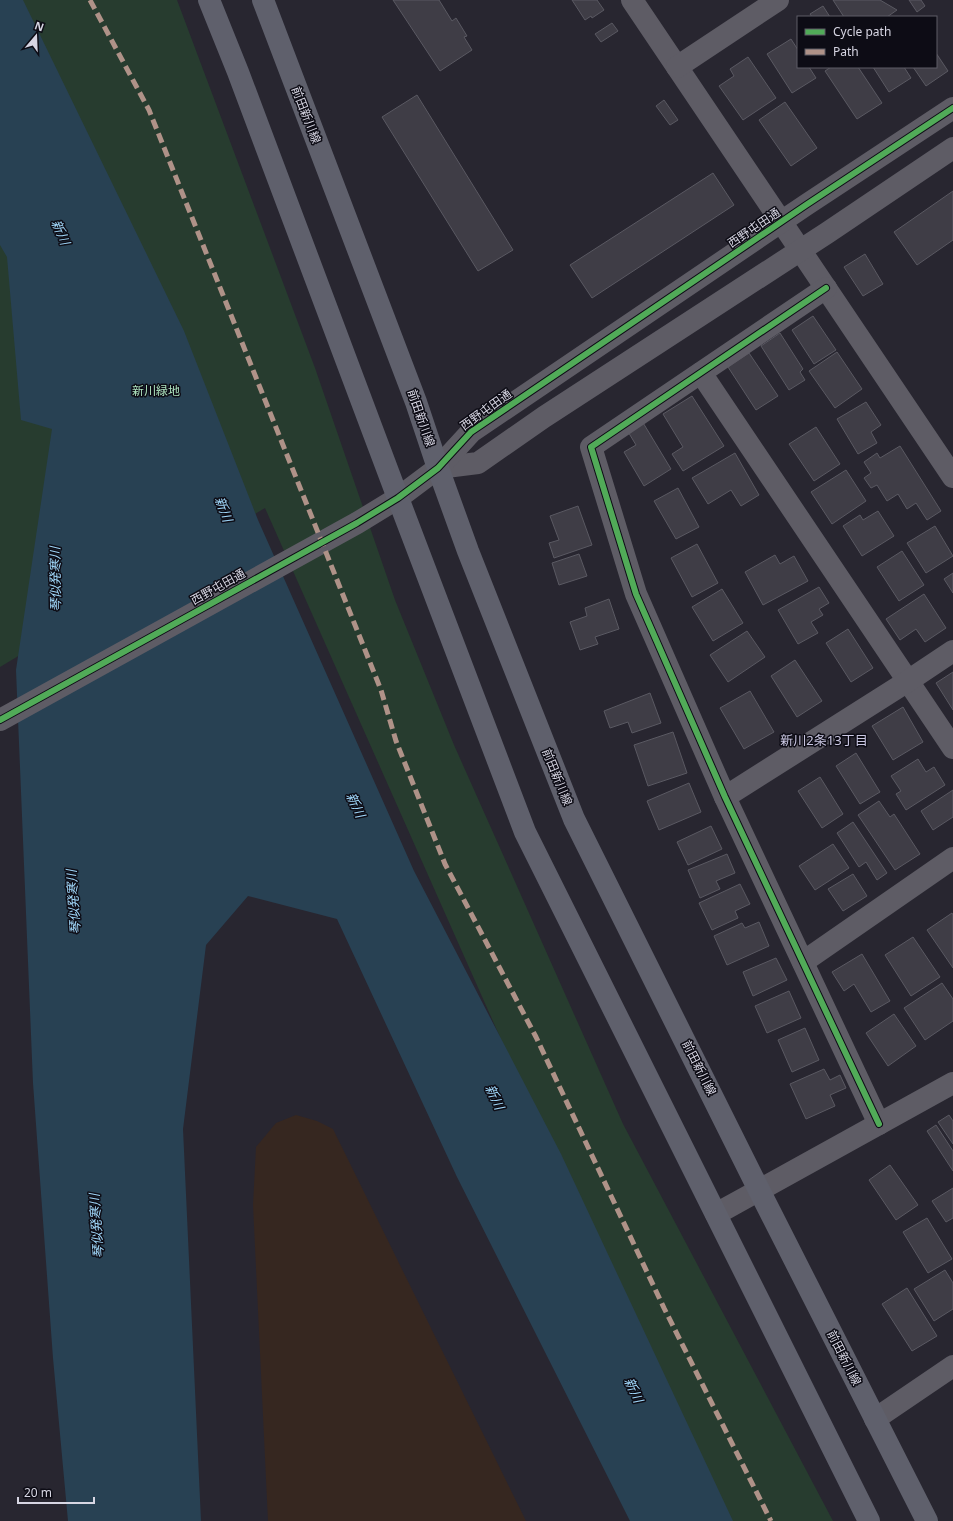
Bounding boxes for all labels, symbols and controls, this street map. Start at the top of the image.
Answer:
north arrow [16,16,56,56]
legend [797,16,937,68]
text: N [33,18,46,35]
text: Cycle path [833,23,891,40]
text: Path [833,43,859,60]
street label: 前田新川線 [288,84,325,146]
street label: 西野屯田通 [724,204,783,251]
water label: 新川 [48,217,75,249]
park label: 新川緑地 [132,382,180,399]
street label: 西野屯田通 [456,385,515,434]
street label: 前田新川線 [404,387,439,449]
water label: 新川 [211,494,238,526]
water label: 琴似発寒川 [45,544,65,612]
street label: 西野屯田通 [187,565,248,609]
district label: 新川2条13丁目 [780,731,868,749]
street label: 前田新川線 [538,746,577,808]
water label: 新川 [342,789,370,822]
water label: 琴似発寒川 [62,867,84,935]
street label: 前田新川線 [678,1037,721,1098]
water label: 新川 [481,1081,509,1114]
water label: 琴似発寒川 [85,1191,107,1259]
street label: 前田新川線 [823,1327,866,1388]
water label: 新川 [620,1374,648,1407]
scale bar [18,1479,94,1505]
text: 20 m [24,1484,52,1501]

